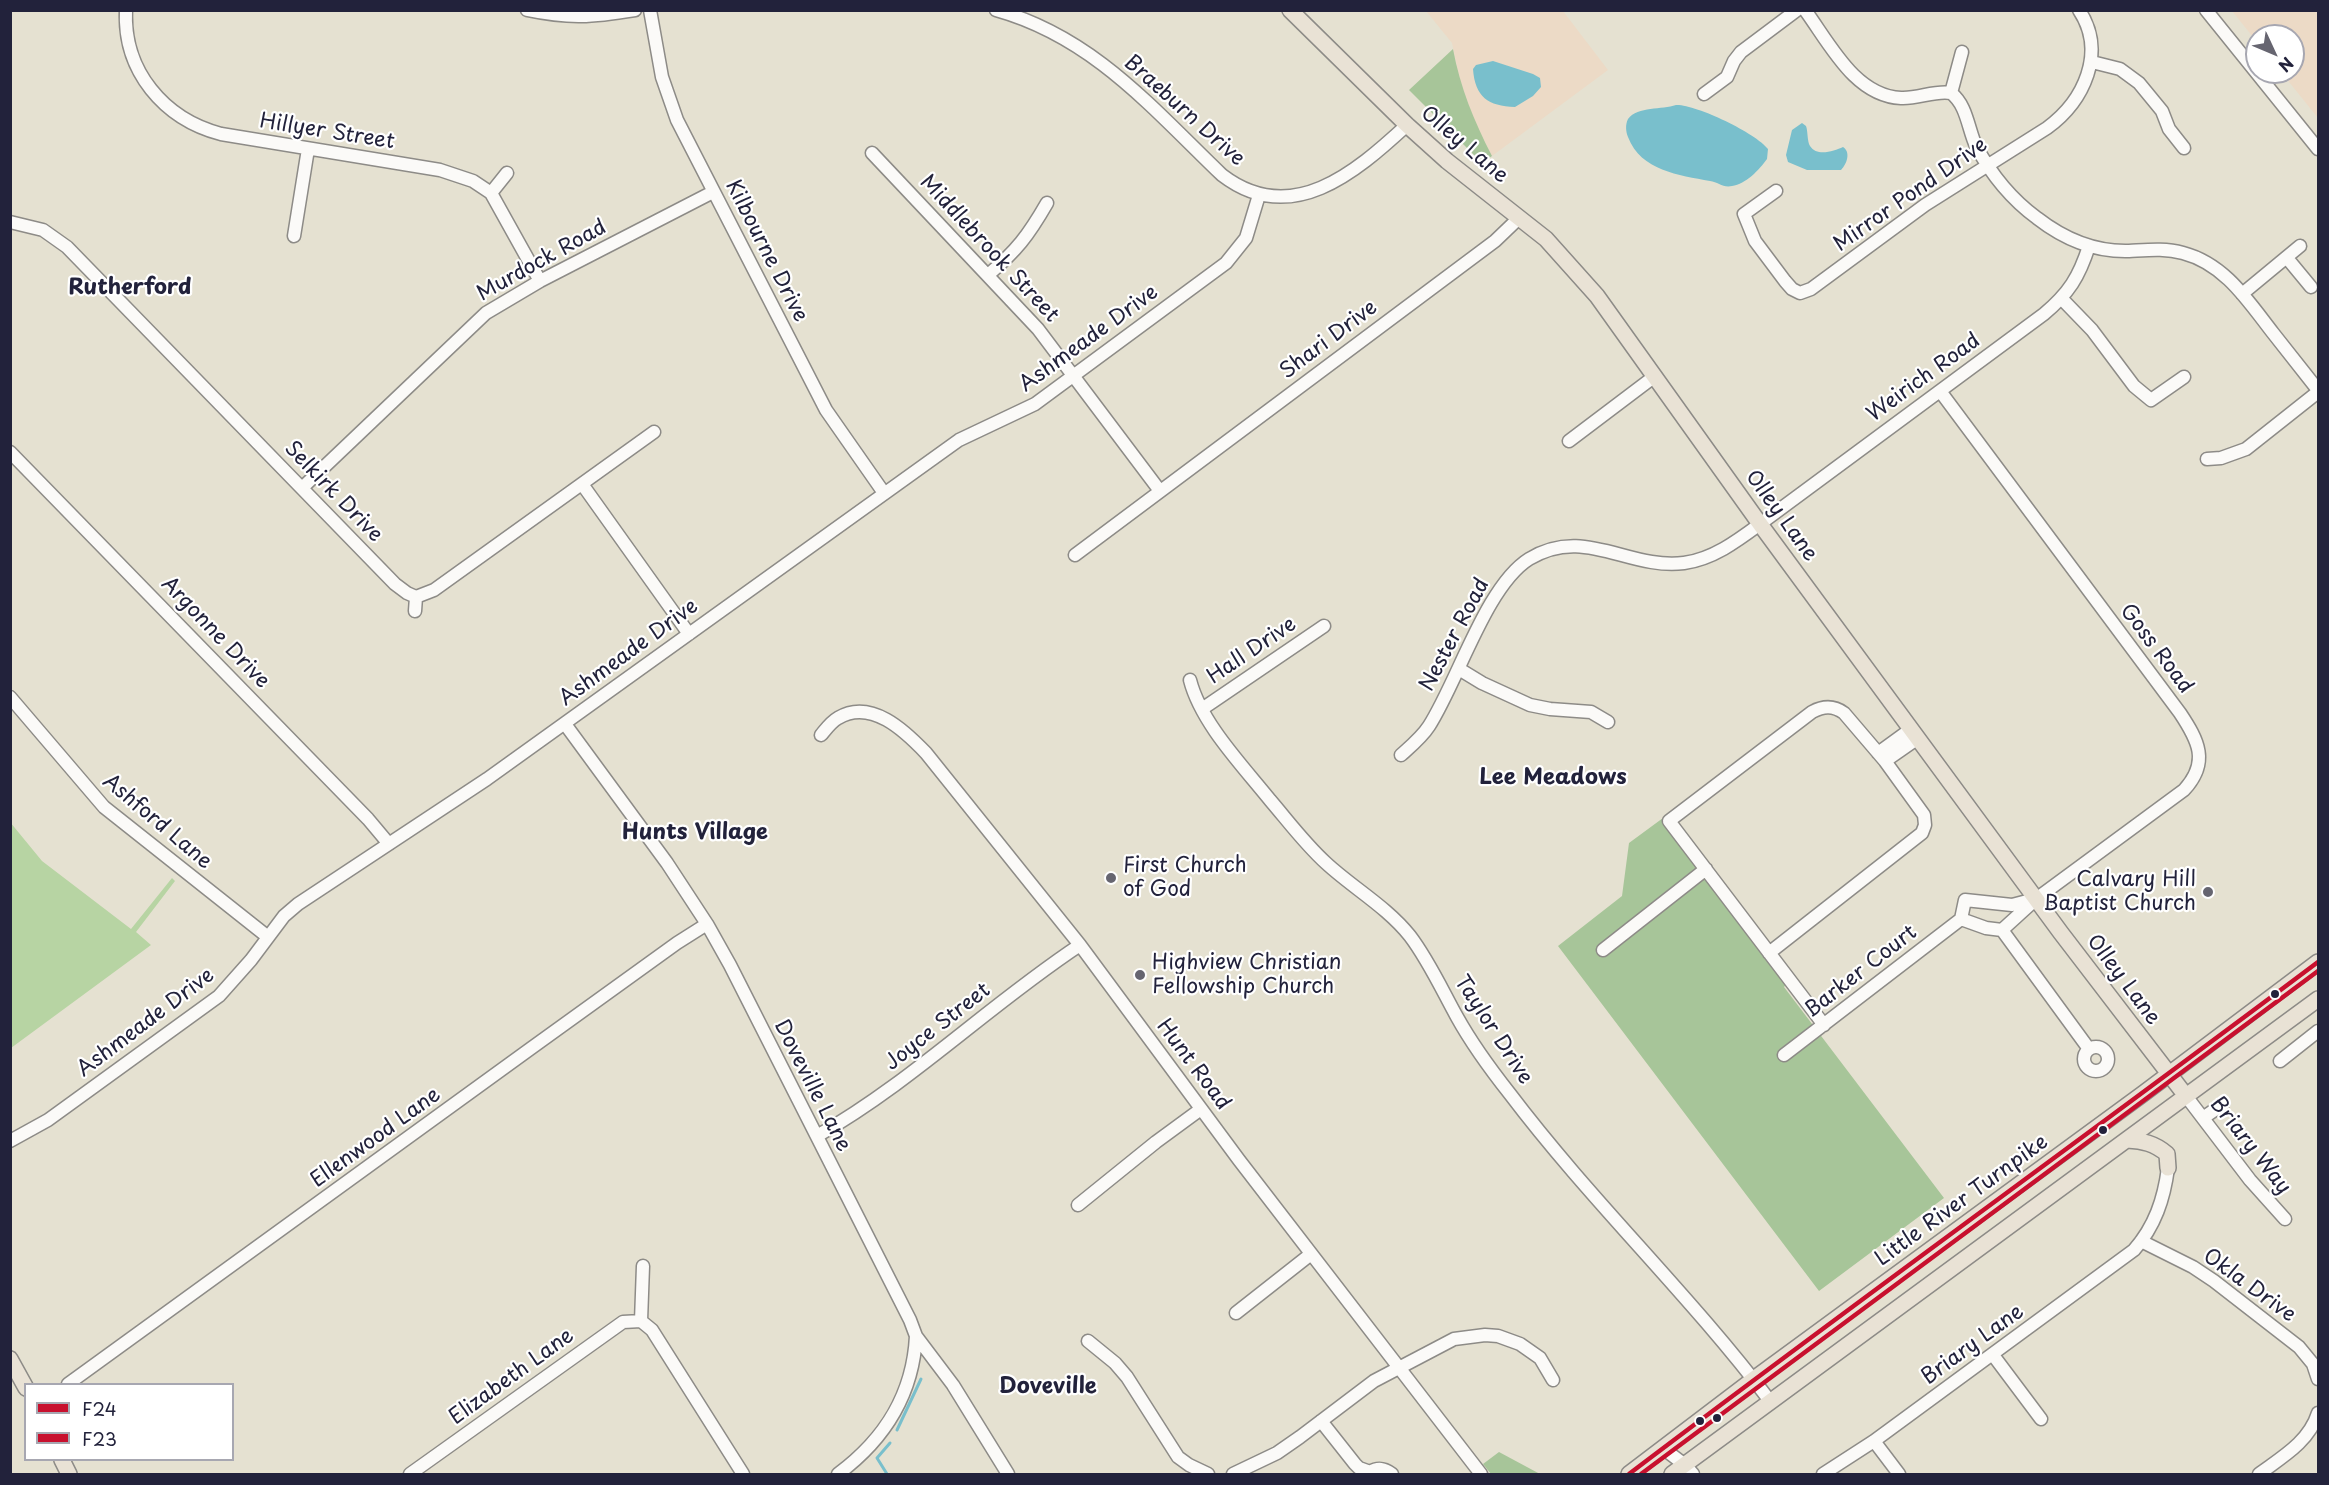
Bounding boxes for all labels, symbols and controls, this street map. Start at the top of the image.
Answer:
north arrow [2245,24,2305,84]
street label: Braeburn Drive [1118,50,1250,172]
text: N [2273,52,2300,78]
street label: Olley Lane [1415,101,1513,189]
street label: Hillyer Street [258,109,396,155]
street label: Mirror Pond Drive [1829,133,1993,257]
street label: Middlebrook Street [914,170,1064,328]
street label: Kilbourne Drive [719,176,813,326]
street label: Murdock Road [473,215,611,307]
district label: Rutherford [69,275,191,301]
street label: Ashmeade Drive [1015,280,1163,398]
street label: Shari Drive [1275,295,1383,385]
street label: Weirich Road [1862,328,1986,428]
street label: Selkirk Drive [279,436,387,548]
street label: Olley Lane [1739,465,1823,567]
street label: Argonne Drive [156,572,274,694]
street label: Nester Road [1415,574,1495,696]
street label: Ashmeade Drive [555,594,703,712]
street label: Goss Road [2114,599,2198,699]
street label: Hall Drive [1203,612,1301,690]
district label: Lee Meadows [1479,765,1627,791]
street label: Ashford Lane [97,769,217,875]
district label: Hunts Village [622,820,768,846]
place label: First Church of God [1123,853,1247,903]
place label: Calvary Hill Baptist Church [2043,867,2196,917]
marker: First Church of God [1104,871,1118,885]
marker: Calvary Hill Baptist Church [2201,885,2215,899]
street label: Barker Court [1800,920,1922,1024]
street label: Olley Lane [2081,930,2165,1030]
place label: Highview Christian Fellowship Church [1152,950,1341,1000]
street label: Ashmeade Drive [72,963,220,1083]
marker: Highview Christian Fellowship Church [1133,968,1147,982]
street label: Taylor Drive [1448,971,1538,1089]
street label: Joyce Street [880,978,996,1076]
unlabelled marker [2269,988,2281,1000]
street label: Hunt Road [1151,1015,1235,1115]
street label: Doveville Lane [768,1016,856,1156]
street label: Ellenwood Lane [306,1082,446,1194]
street label: Briary Way [2204,1092,2296,1200]
unlabelled marker [2097,1124,2109,1136]
street label: Little River Turnpike [1871,1130,2053,1272]
street label: Okla Drive [2198,1244,2300,1328]
street label: Briary Lane [1917,1299,2029,1391]
street label: Elizabeth Lane [445,1323,579,1431]
district label: Doveville [999,1374,1097,1400]
legend [24,1383,234,1461]
text: F24 [82,1395,117,1422]
unlabelled marker [1711,1412,1723,1424]
unlabelled marker [1694,1415,1706,1427]
text: F23 [82,1425,117,1452]

